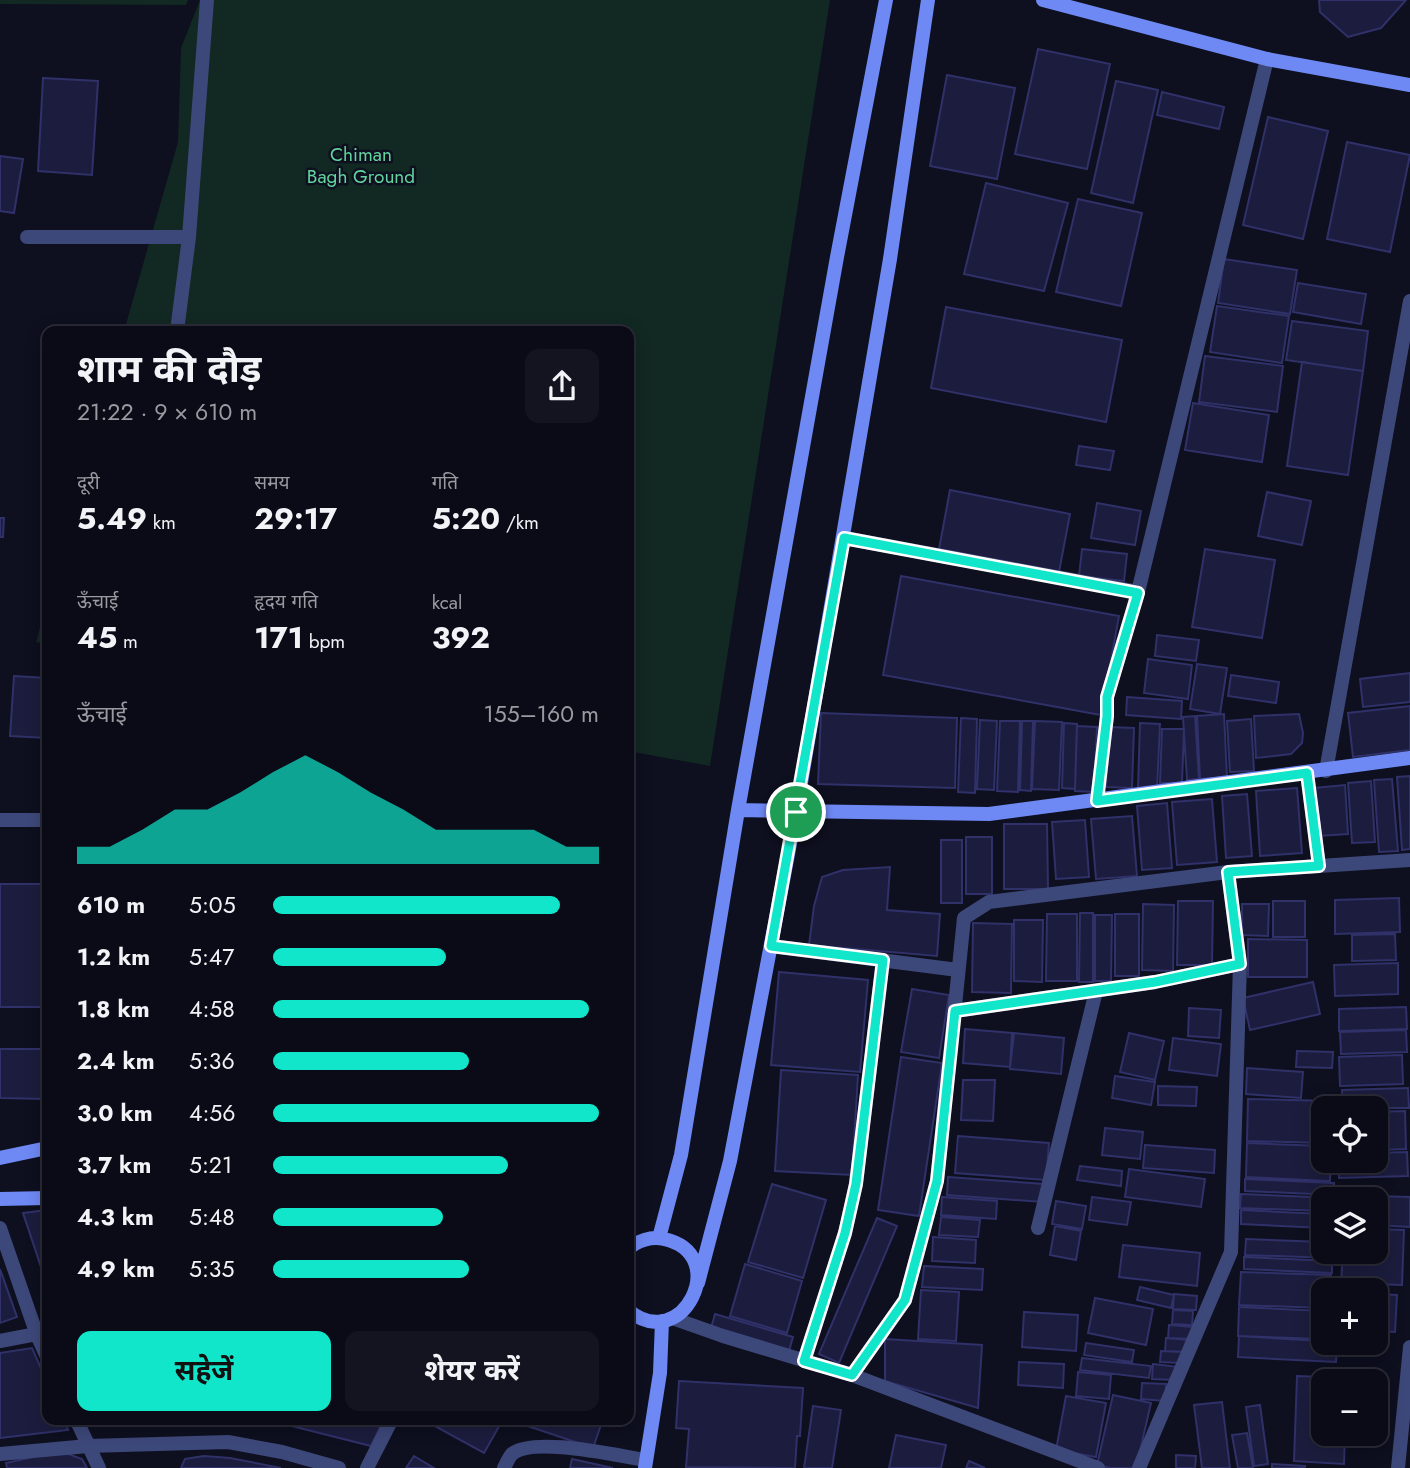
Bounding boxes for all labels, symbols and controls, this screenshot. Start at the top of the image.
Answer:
park label: Chiman Bagh Ground [307,141,415,190]
text: शाम की दौड़ [77,341,262,396]
button: share [525,349,599,423]
text: 21:22 · 9 × 610 m [77,395,257,429]
text: दूरी [77,469,100,496]
text: समय [254,469,290,496]
text: गति [432,469,458,496]
text: 5.49 [77,497,147,540]
text: 29:17 [254,497,337,540]
text: 5:20 [432,497,500,540]
text: km [147,509,176,536]
text: /km [500,509,539,536]
text: ऊँचाई [77,588,118,615]
text: हृदय गति [254,588,318,615]
text: kcal [432,589,462,616]
text: 45 [77,616,117,659]
text: 171 [254,616,303,659]
text: 392 [432,616,490,659]
text: m [117,628,138,655]
text: bpm [303,628,345,655]
text: ऊँचाई [77,697,127,731]
text: 155–160 m [483,697,599,731]
pin [766,782,826,842]
icon: arrive [777,793,815,831]
text: 610 m [77,888,145,922]
text: 5:05 [189,888,236,922]
text: 1.2 km [77,940,150,974]
text: 5:47 [189,940,234,974]
text: 1.8 km [77,992,150,1026]
text: 4:58 [189,992,235,1026]
text: 2.4 km [77,1044,155,1078]
text: 5:36 [189,1044,235,1078]
text: 3.0 km [77,1096,153,1130]
text: 4:56 [189,1096,236,1130]
map controls [1311,1096,1388,1446]
button: locate [1311,1096,1388,1173]
text: 3.7 km [77,1148,151,1182]
text: 5:21 [189,1148,232,1182]
button: layers [1311,1187,1388,1264]
text: 4.3 km [77,1200,154,1234]
text: 5:48 [189,1200,235,1234]
text: 4.9 km [77,1252,155,1286]
text: 5:35 [189,1252,234,1286]
button: + [1311,1278,1388,1355]
button: सहेजें [77,1331,331,1411]
button: शेयर करें [345,1331,599,1411]
button: − [1311,1369,1388,1446]

